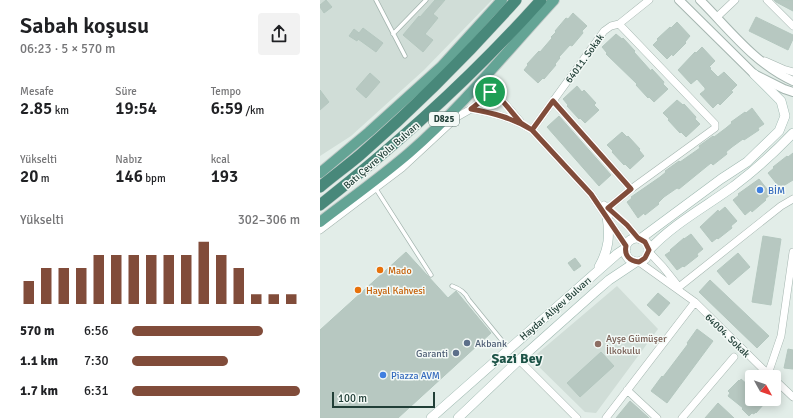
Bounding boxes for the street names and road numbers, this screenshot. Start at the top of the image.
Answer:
street label: 64011. Sokak [563,32,607,85]
road number: D825 [429,112,459,126]
street label: Batı Çevre Yolu Bulvarı [341,120,422,192]
street label: Haydar Aliyev Bulvarı [517,274,594,343]
street label: 64004. Sokak [702,311,752,360]

